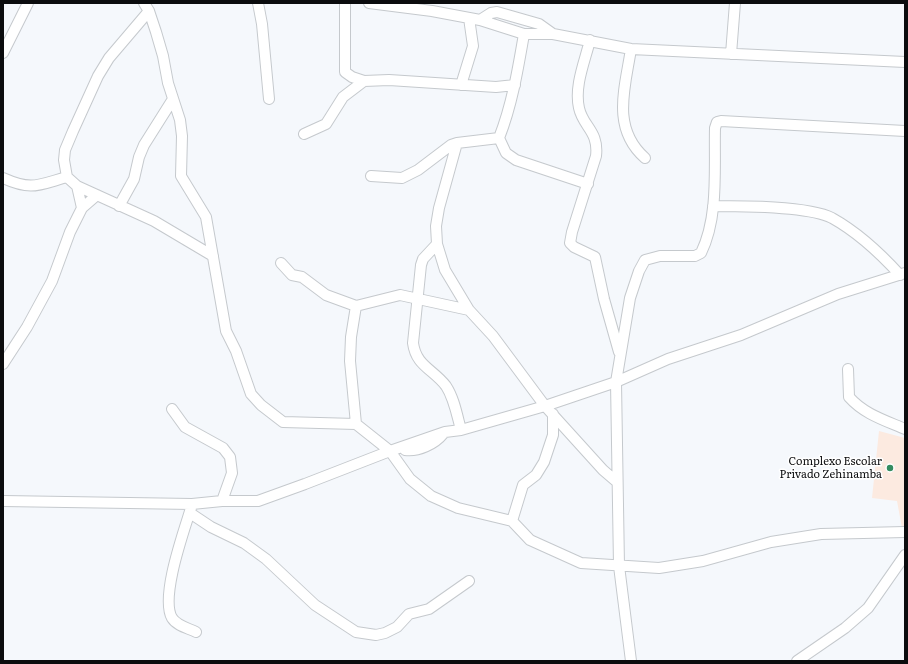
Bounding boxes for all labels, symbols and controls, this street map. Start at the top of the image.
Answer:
place label: Complexo Escolar Privado Zehinamba [780,455,882,481]
marker: Complexo Escolar Privado Zehinamba [885,463,895,473]

